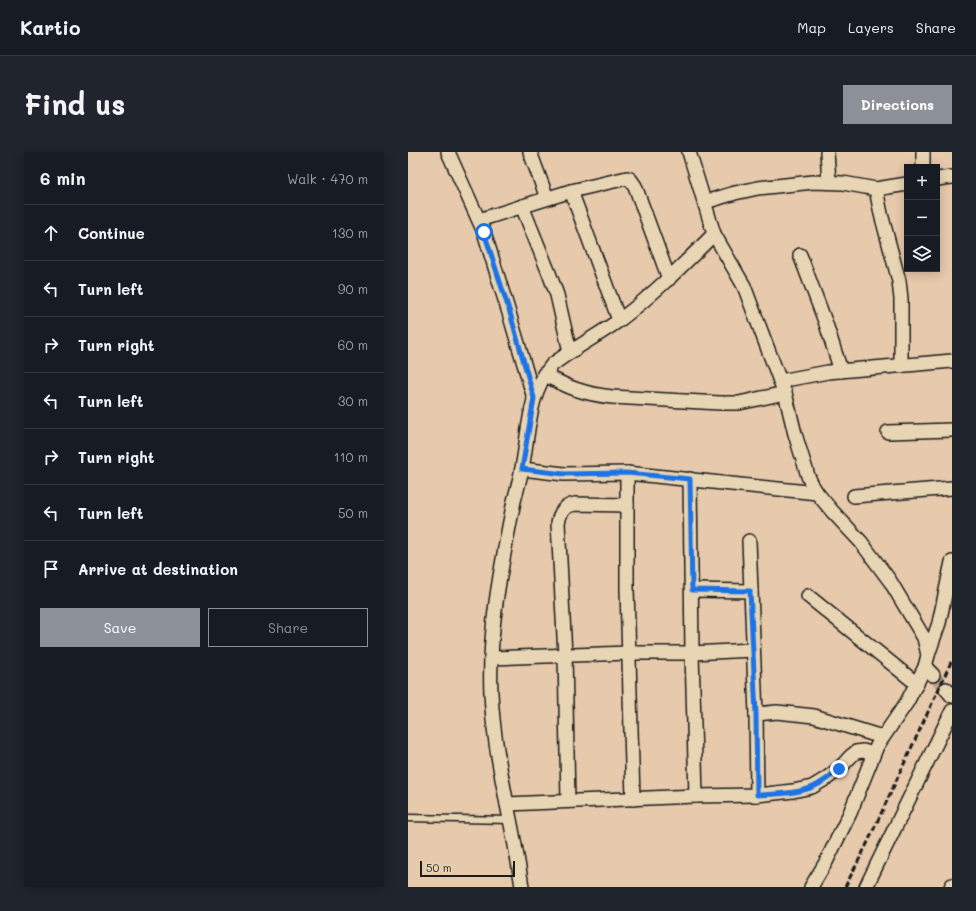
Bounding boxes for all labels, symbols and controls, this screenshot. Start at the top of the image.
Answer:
text: Kartio [20,15,80,40]
text: Map [797,18,826,37]
text: Layers [848,18,894,37]
text: Share [916,18,956,37]
button: Directions [843,85,952,124]
text: Find us [24,86,125,122]
map controls [904,164,940,272]
button: + [904,164,940,200]
text: 6 min [40,167,85,189]
text: Walk · 470 m [287,170,368,187]
button: − [904,200,940,236]
icon: ahead [40,222,62,244]
text: Continue [78,223,145,243]
route start [475,223,493,241]
text: 130 m [332,224,368,241]
button: layers [904,236,940,272]
icon: left [40,278,62,300]
text: Turn left [78,279,143,299]
text: 90 m [338,280,368,297]
icon: right [40,334,62,356]
text: Turn right [78,335,155,355]
text: 60 m [338,336,368,353]
icon: left [40,390,62,412]
text: Turn left [78,391,143,411]
text: 30 m [338,392,368,409]
icon: right [40,446,62,468]
text: Turn right [78,447,155,467]
text: 110 m [334,448,368,465]
icon: left [40,502,62,524]
text: Turn left [78,503,143,523]
text: 50 m [338,504,368,521]
icon: arrive [40,558,62,580]
text: Arrive at destination [78,559,238,579]
button: Save [40,608,200,647]
button: Share [208,608,368,647]
route end [830,760,848,778]
scale bar [420,859,515,878]
text: 50 m [426,860,452,875]

